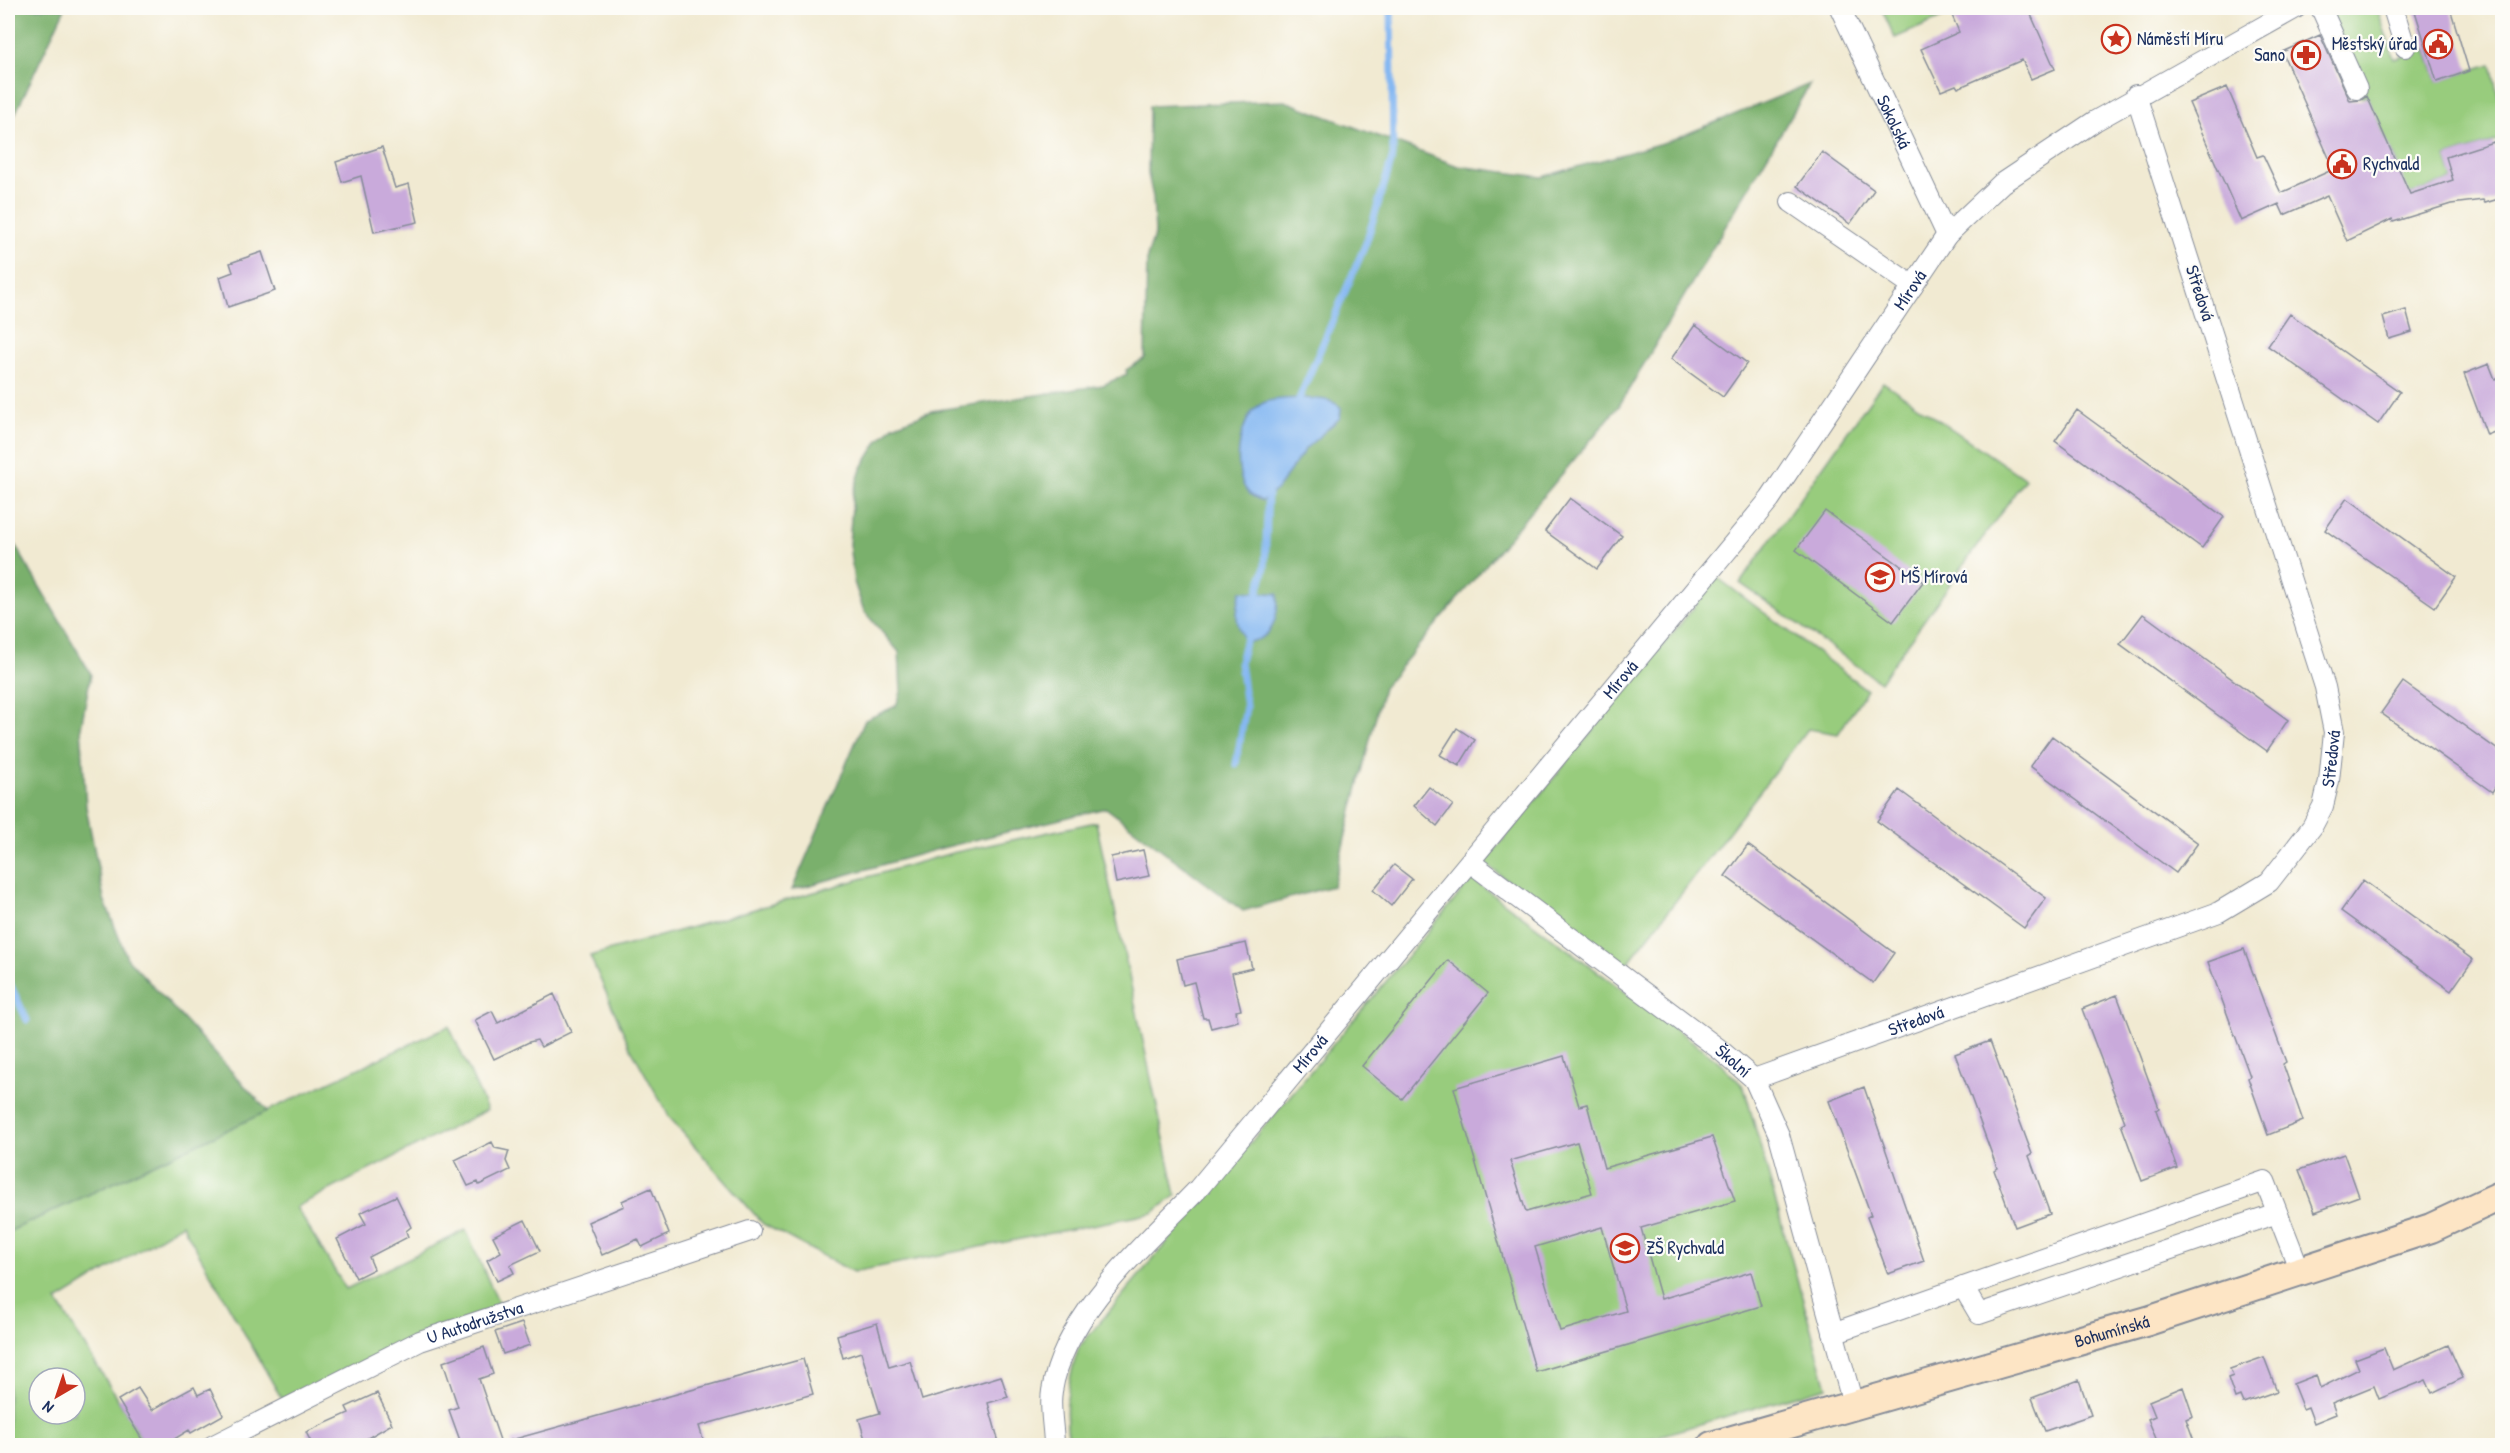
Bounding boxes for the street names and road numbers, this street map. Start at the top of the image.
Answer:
street label: Sokolská [1871,91,1918,153]
street label: Středová [2180,262,2221,324]
street label: Mírová [1887,265,1932,315]
street label: Mírová [1597,655,1643,704]
street label: Středová [2315,729,2346,790]
street label: Středová [1885,999,1947,1042]
street label: Mírová [1286,1029,1333,1078]
street label: Školní [1710,1038,1757,1083]
street label: U Autodružstva [424,1295,526,1350]
street label: Bohumínská [2071,1308,2152,1354]

